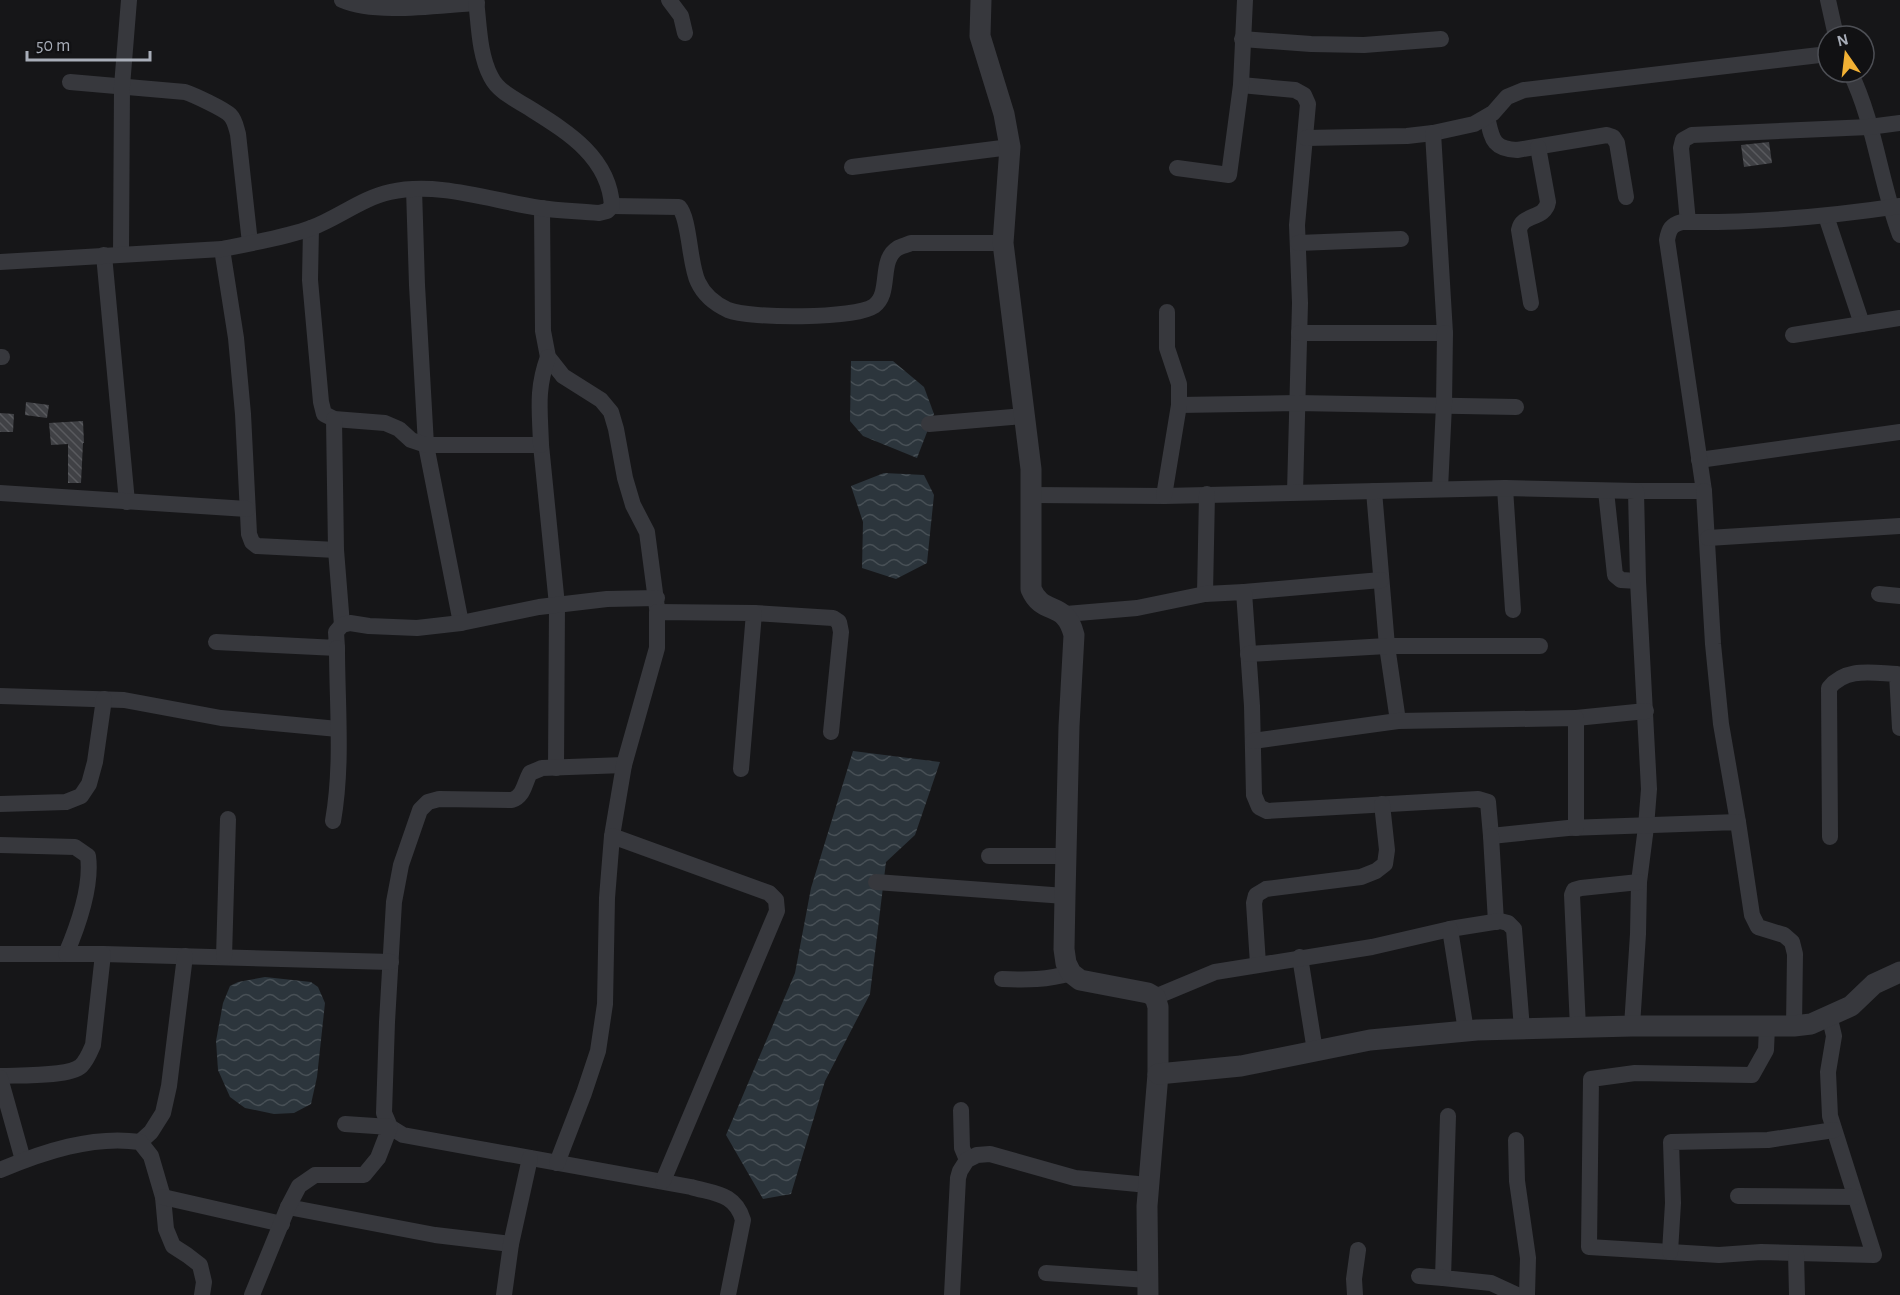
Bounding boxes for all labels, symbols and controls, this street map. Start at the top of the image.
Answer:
scale bar [27,24,150,62]
north arrow [1816,24,1876,84]
text: N [1835,31,1850,50]
text: 50 m [36,37,70,55]

